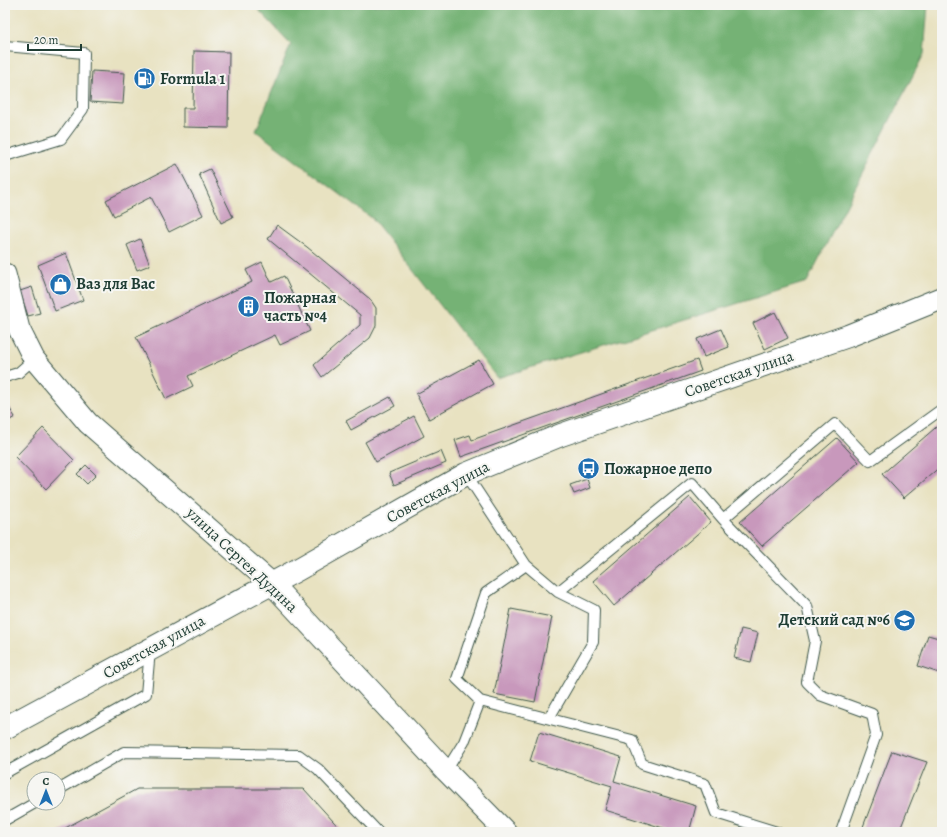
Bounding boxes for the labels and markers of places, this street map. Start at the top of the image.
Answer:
fuel station icon: Formula 1 [132,66,158,92]
place label: Formula 1 [160,68,225,90]
shop icon: Ваз для Вас [48,271,74,297]
place label: Ваз для Вас [76,273,155,295]
place label: Пожарная часть №4 [264,287,337,327]
building icon: Пожарная часть №4 [236,294,262,320]
bus stop icon: Пожарное депо [575,456,601,482]
place label: Пожарное депо [604,458,712,480]
school or university icon: Детский сад №6 [892,607,918,633]
place label: Детский сад №6 [779,609,891,631]

